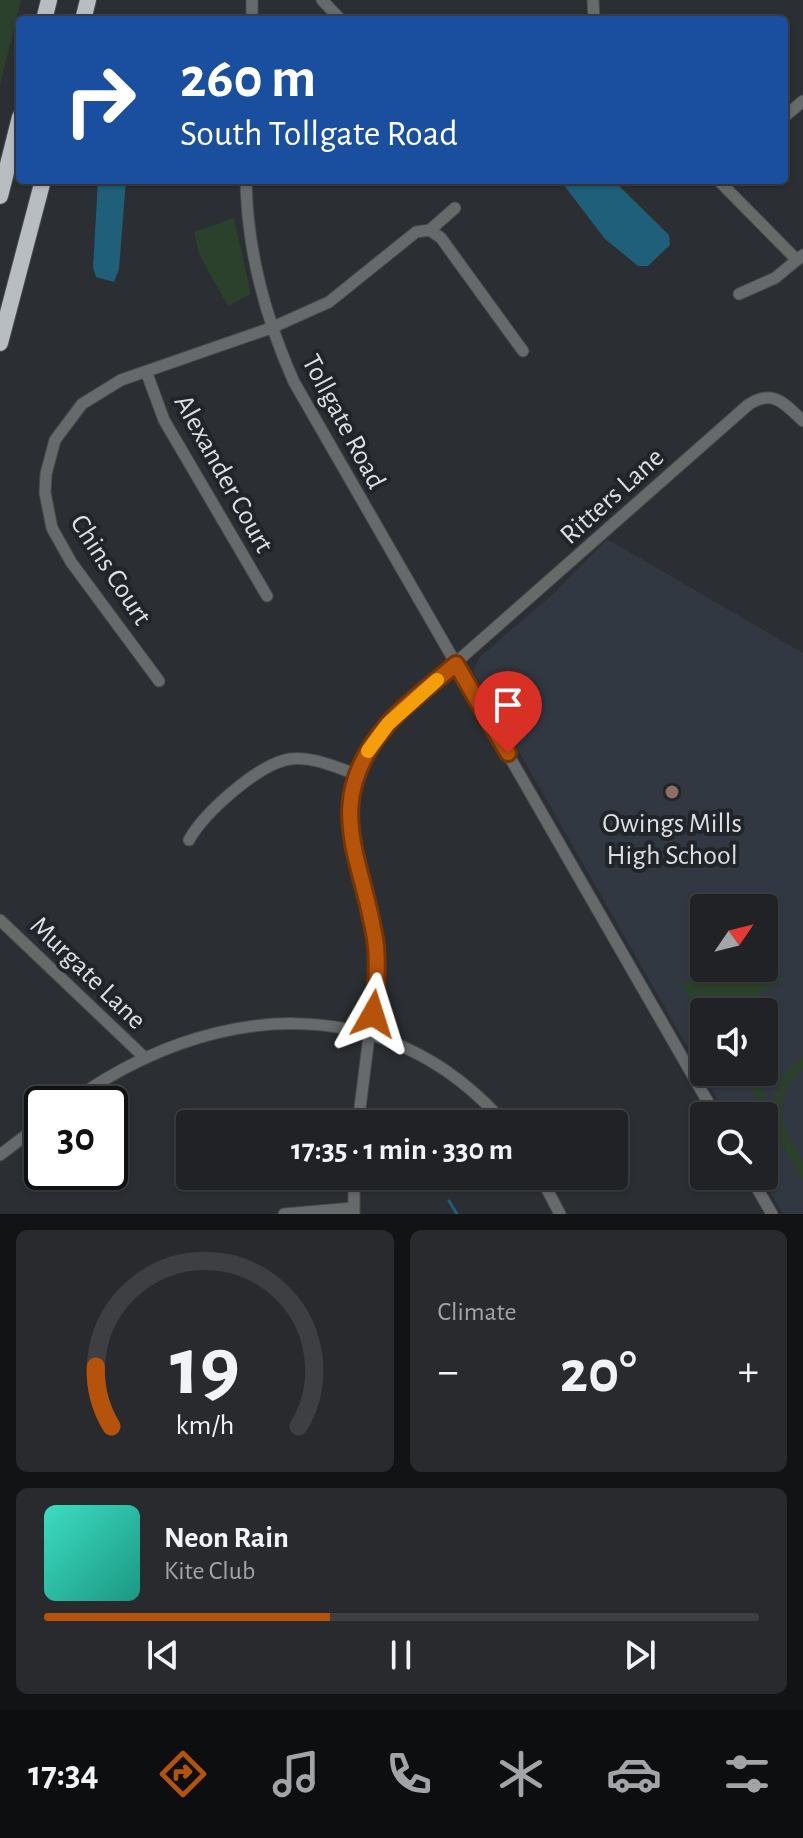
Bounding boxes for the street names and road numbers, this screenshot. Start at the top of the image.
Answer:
street label: Tollgate Road [296,350,390,494]
street label: Alexander Court [168,390,278,558]
street label: Ritters Lane [555,443,669,550]
street label: Chins Court [65,510,156,630]
street label: Murgate Lane [24,912,151,1035]

